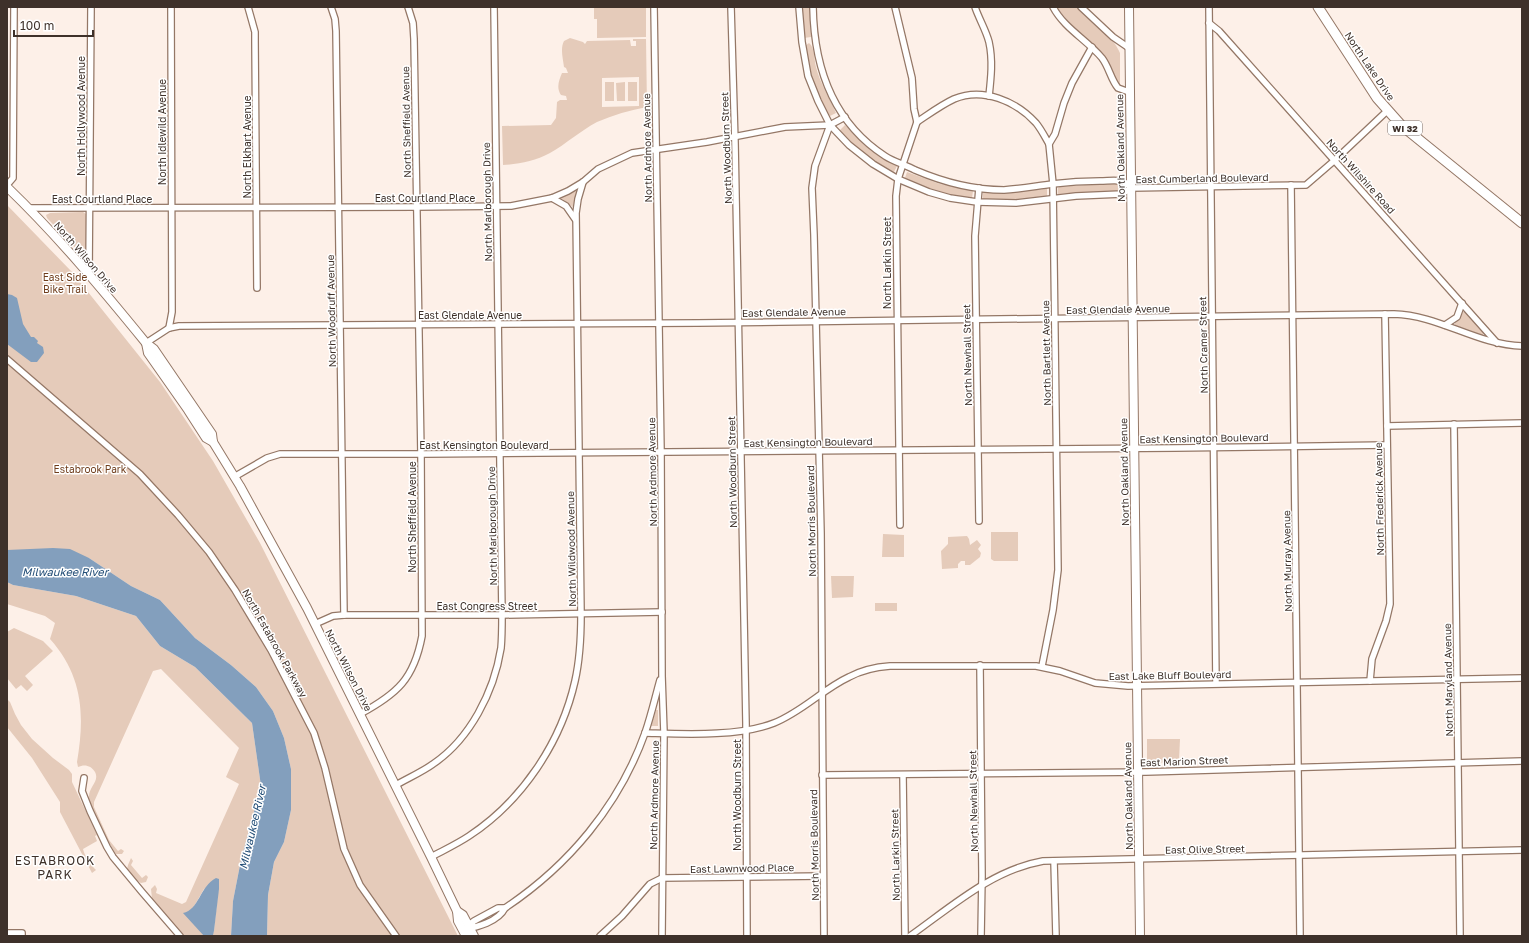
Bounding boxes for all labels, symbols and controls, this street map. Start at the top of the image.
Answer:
scale bar [14,12,93,38]
text: 100 m [20,18,54,33]
street label: North Lake Drive [1343,29,1398,103]
street label: North Hollywood Avenue [75,56,87,176]
street label: North Sheffield Avenue [399,66,413,178]
street label: North Idlewild Avenue [156,79,168,185]
street label: North Woodburn Street [718,92,734,204]
street label: North Ardmore Avenue [640,93,654,203]
street label: North Oakland Avenue [1113,94,1127,202]
street label: North Elkhart Avenue [241,95,253,199]
road number: WI 32 [1388,121,1422,135]
street label: North Wilshire Road [1324,136,1398,216]
street label: North Marlborough Drive [480,142,494,262]
street label: East Cumberland Boulevard [1135,171,1269,185]
street label: East Courtland Place [375,192,476,204]
street label: East Courtland Place [52,193,153,205]
street label: North Larkin Street [881,217,893,309]
street label: North Wilson Drive [52,219,120,295]
street label: North Woodruff Avenue [324,254,338,368]
park label: East Side Bike Trail [43,271,87,295]
street label: North Cramer Street [1196,296,1210,394]
street label: North Bartlett Avenue [1039,300,1053,406]
street label: East Glendale Avenue [1066,302,1170,316]
street label: North Newhall Street [960,304,974,406]
street label: East Glendale Avenue [742,305,846,319]
street label: East Glendale Avenue [418,309,522,321]
street label: North Woodburn Street [725,416,739,528]
street label: North Ardmore Avenue [645,417,659,527]
street label: North Oakland Avenue [1117,418,1131,526]
street label: East Kensington Boulevard [1139,431,1269,445]
street label: East Kensington Boulevard [743,435,873,449]
street label: East Kensington Boulevard [419,439,549,451]
street label: North Frederick Avenue [1372,442,1386,556]
street label: North Sheffield Avenue [406,461,418,573]
park label: Estabrook Park [54,463,127,475]
street label: North Morris Boulevard [804,465,818,577]
street label: North Marlborough Drive [485,466,499,586]
street label: North Wildwood Avenue [564,491,578,607]
street label: North Murray Avenue [1280,510,1294,612]
water label: Milwaukee River [22,565,110,578]
street label: North Estabrook Parkway [240,587,310,700]
street label: East Congress Street [437,600,537,612]
street label: North Maryland Avenue [1441,623,1455,737]
street label: North Wilson Drive [323,627,375,713]
street label: East Lake Bluff Boulevard [1108,668,1232,682]
street label: North Woodburn Street [731,739,743,851]
street label: North Ardmore Avenue [647,740,661,850]
street label: North Oakland Avenue [1121,742,1135,850]
street label: North Newhall Street [966,750,980,852]
street label: East Marion Street [1140,753,1228,769]
water label: Milwaukee River [236,782,268,870]
street label: North Morris Boulevard [807,789,821,901]
street label: North Larkin Street [888,809,902,901]
street label: East Olive Street [1165,842,1245,856]
district label: ESTABROOK PARK [15,853,95,882]
street label: East Lawnwood Place [690,861,794,875]

